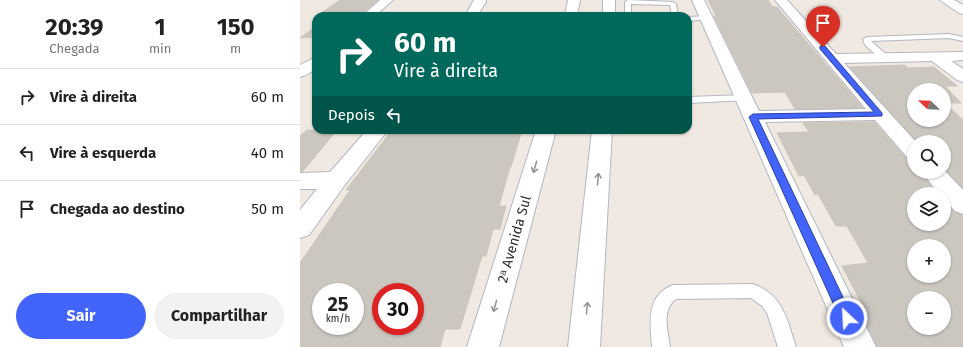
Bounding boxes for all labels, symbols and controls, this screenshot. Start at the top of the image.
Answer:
pin [806,6,840,47]
icon: arrive [812,12,834,34]
text: 20:39 [45,13,104,41]
text: 1 [155,13,166,41]
text: 150 [217,13,255,41]
text: 60 m [394,26,456,59]
icon: right [328,28,380,80]
text: Chegada [49,41,100,56]
text: min [149,41,171,56]
text: m [230,41,241,56]
text: Vire à direita [394,60,498,82]
north arrow [907,83,951,127]
map controls [907,83,951,335]
icon: right [16,86,38,108]
text: Vire à direita [50,88,137,106]
text: 60 m [251,88,284,106]
icon: left [383,104,405,126]
text: Depois [328,106,375,124]
button: search [907,135,951,179]
icon: left [16,142,38,164]
text: Vire à esquerda [50,144,156,162]
text: 40 m [251,144,284,162]
one-way arrow [531,161,538,174]
one-way arrow [595,173,602,186]
button: layers [907,187,951,231]
street label: 2ᵃ Avenida Sul [494,194,535,285]
icon: arrive [16,198,38,220]
text: Chegada ao destino [50,200,185,218]
text: 50 m [251,200,284,218]
button: + [907,239,951,283]
speed limit sign: 30 [372,283,424,335]
button: − [907,291,951,335]
text: 25 [327,292,349,316]
button: Sair [16,293,146,339]
button: Compartilhar [154,293,284,339]
position arrow [826,297,868,339]
one-way arrow [491,299,498,312]
one-way arrow [583,302,590,315]
text: km/h [326,313,350,325]

